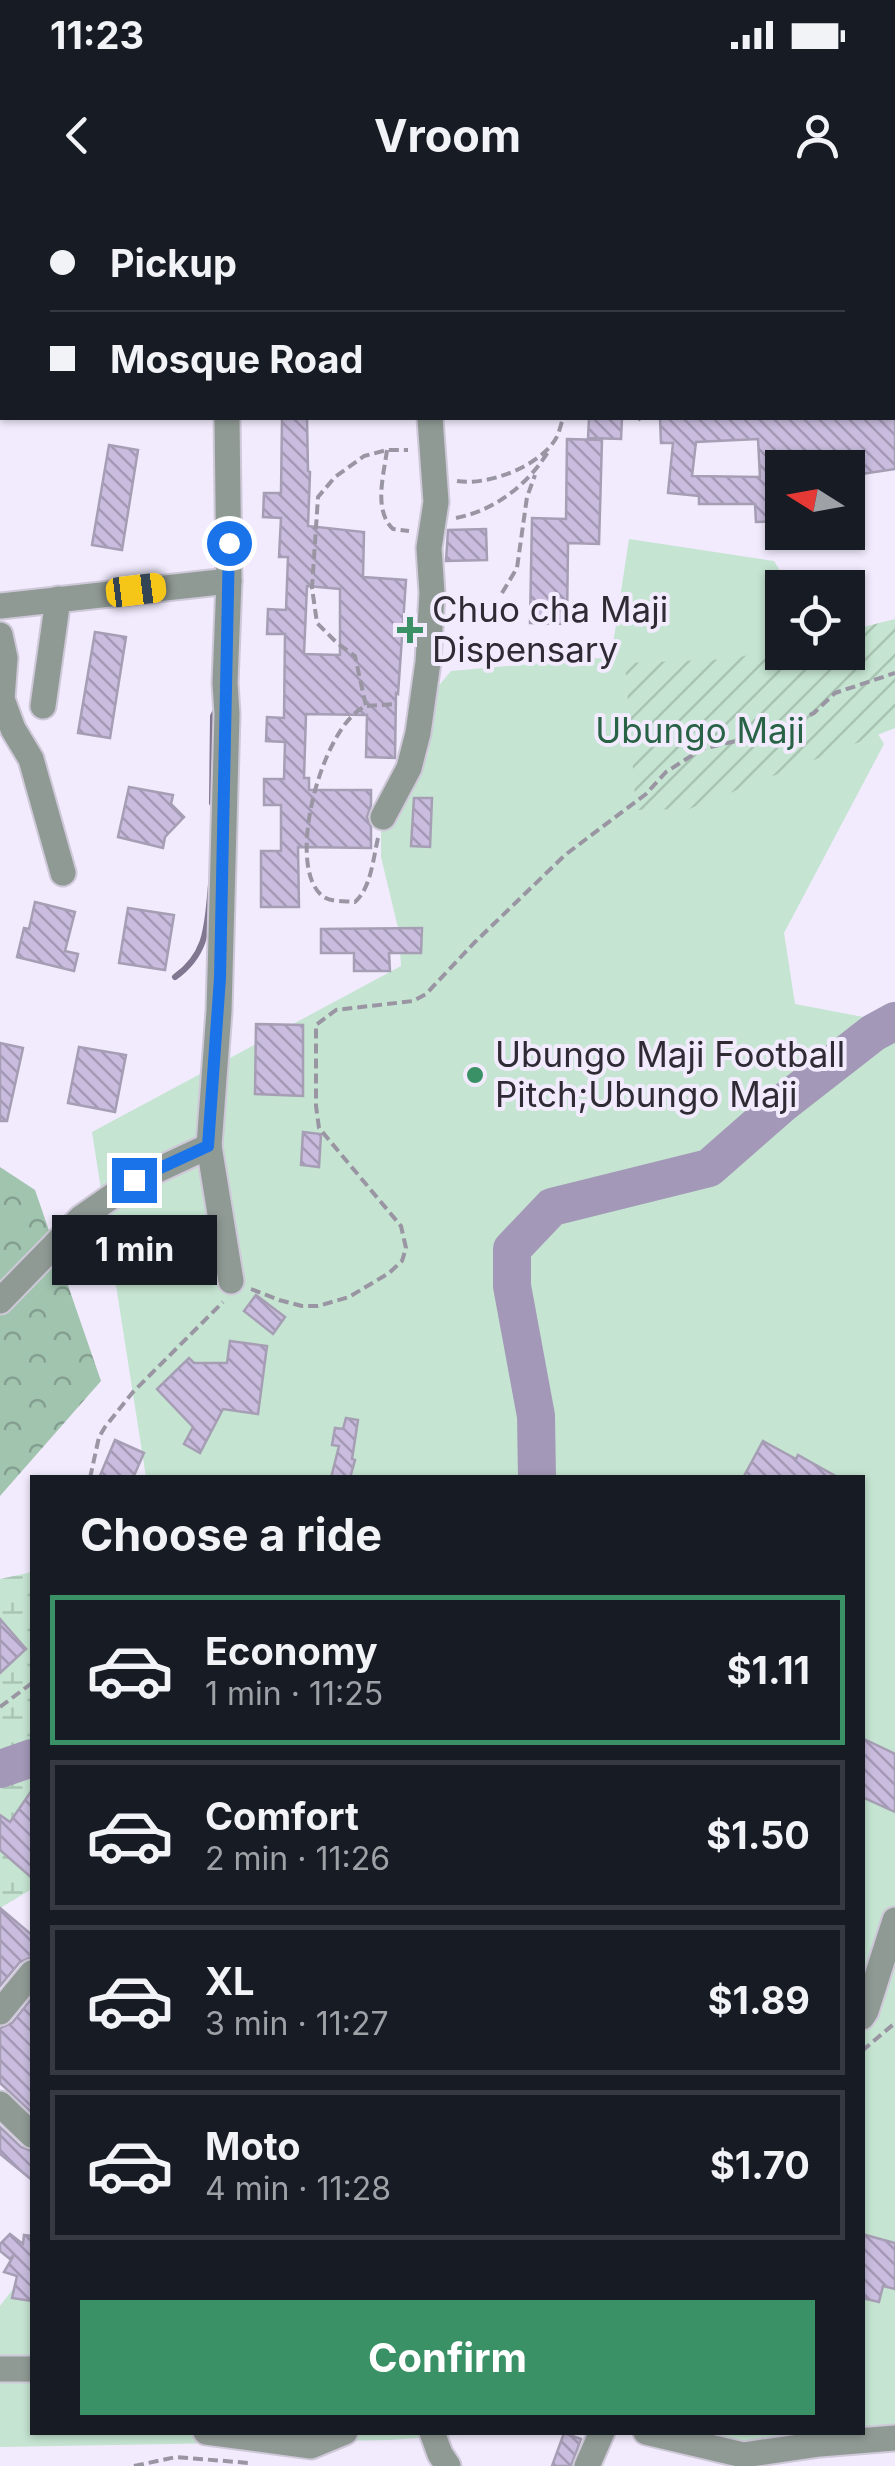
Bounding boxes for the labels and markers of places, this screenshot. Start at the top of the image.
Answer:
place label: Chuo cha Maji Dispensary [432,588,668,670]
marker: Chuo cha Maji Dispensary [397,617,423,643]
place label: Ubungo Maji Football Pitch;Ubungo Maji [495,1033,845,1115]
marker: Ubungo Maji Football Pitch;Ubungo Maji [464,1064,486,1086]

